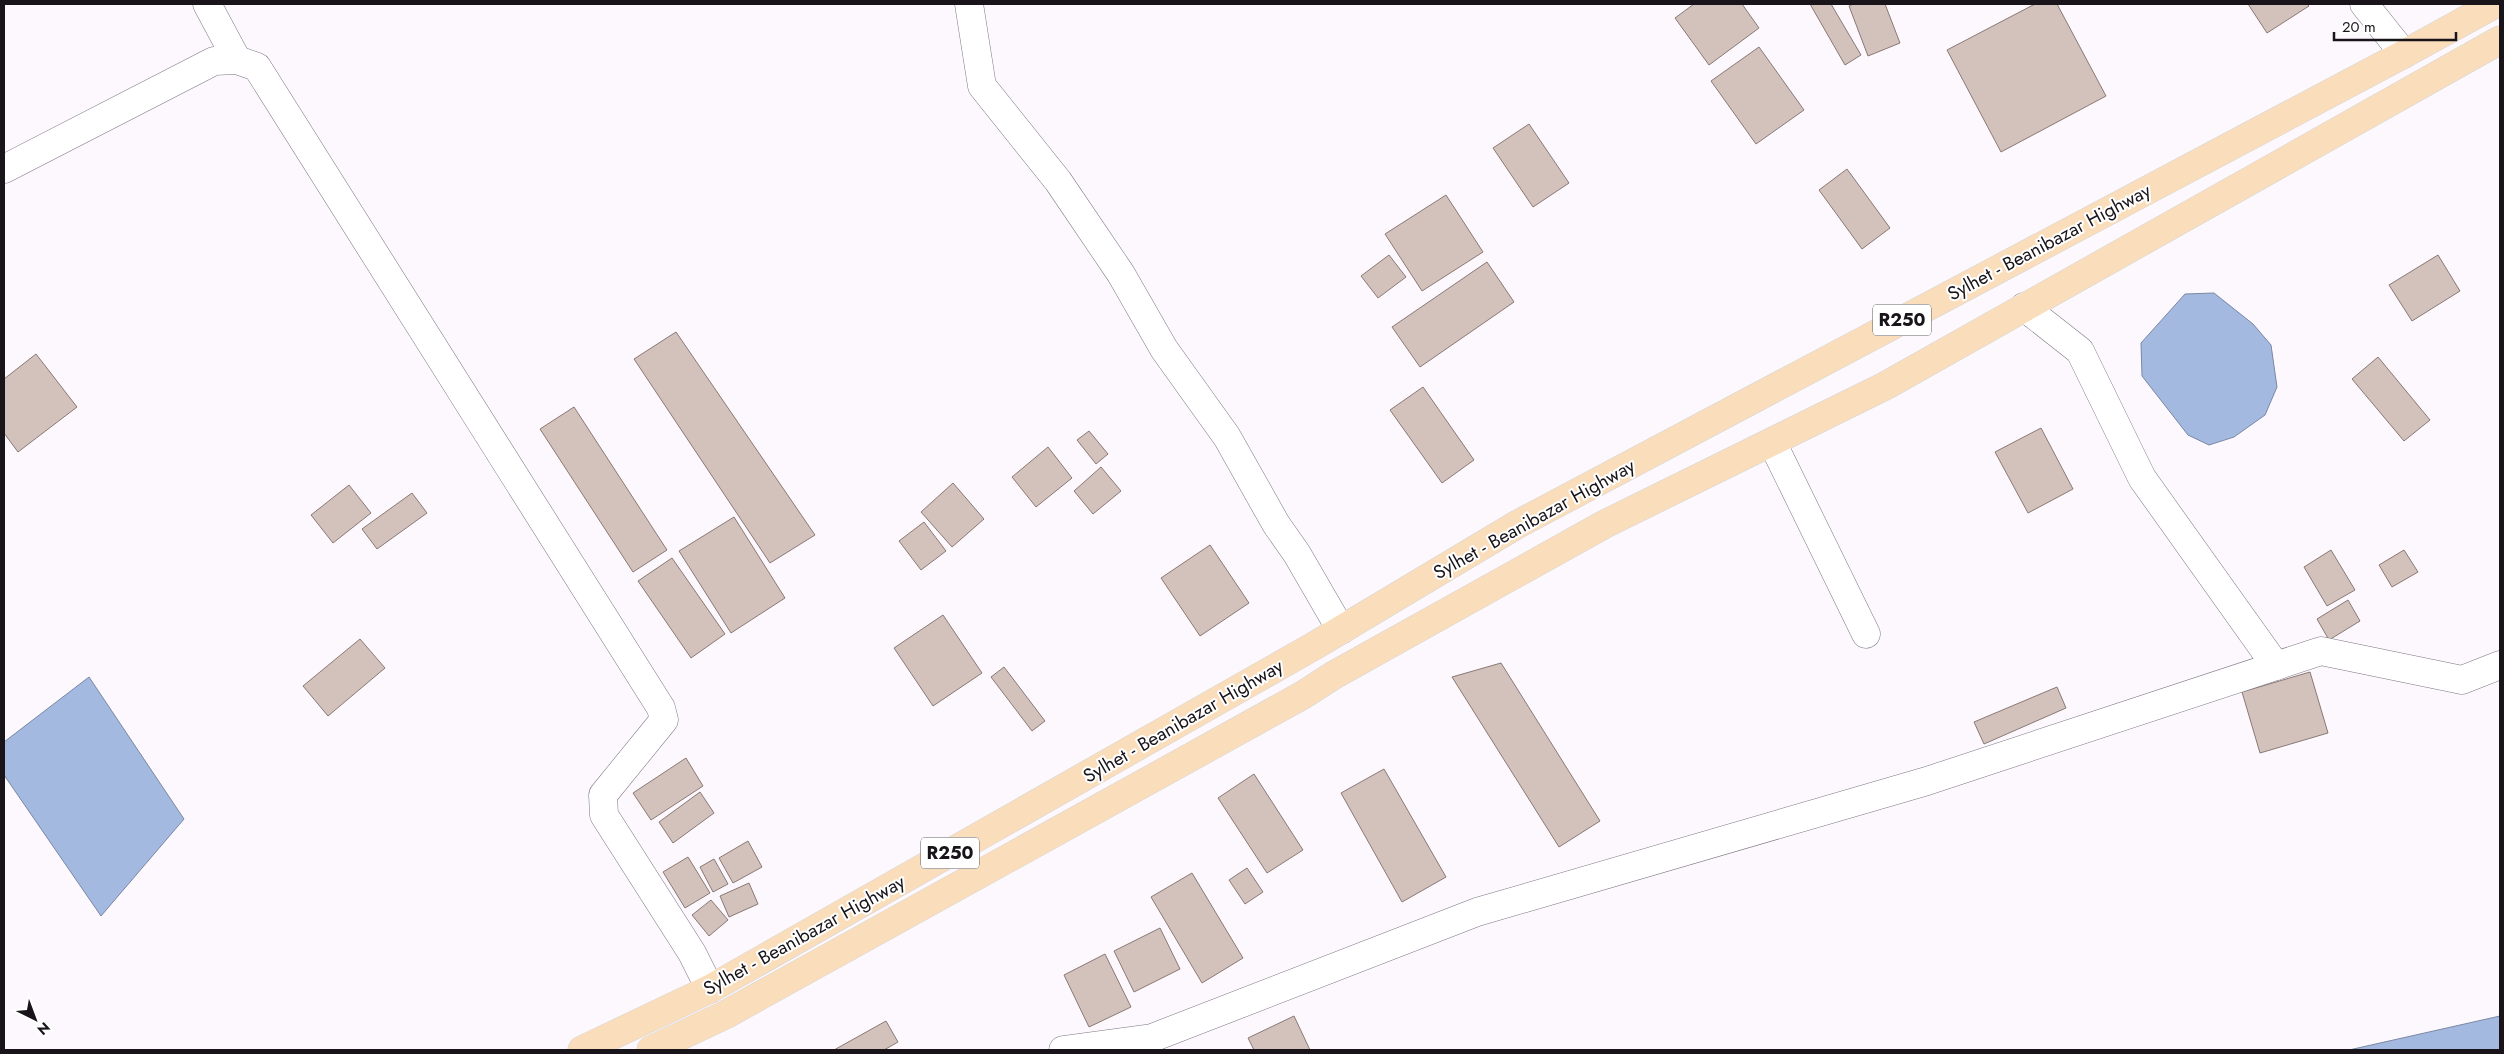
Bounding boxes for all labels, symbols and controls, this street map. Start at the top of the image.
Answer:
scale bar [2334,10,2456,42]
text: 20 m [2342,16,2376,38]
street label: Sylhet - Beanibazar Highway [1942,177,2156,307]
road number: R250 [1873,304,1931,336]
street label: Sylhet - Beanibazar Highway [1428,452,1640,586]
street label: Sylhet - Beanibazar Highway [1078,652,1289,789]
road number: R250 [921,838,979,868]
street label: Sylhet - Beanibazar Highway [698,868,910,1002]
north arrow [10,994,60,1044]
text: N [33,1018,55,1040]

